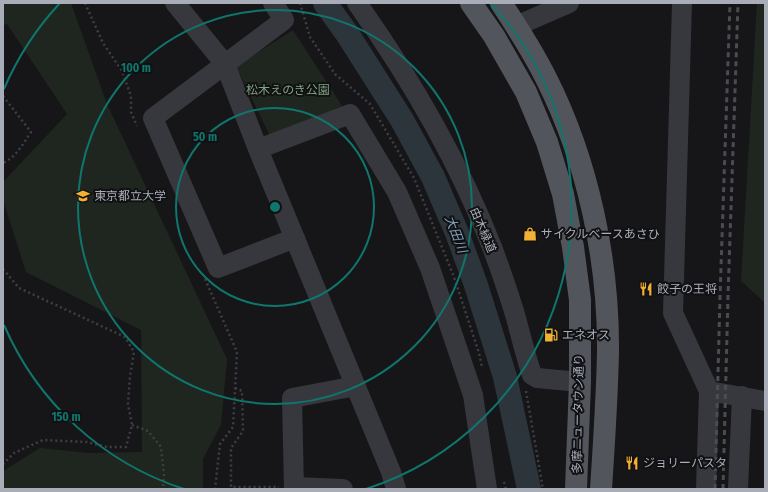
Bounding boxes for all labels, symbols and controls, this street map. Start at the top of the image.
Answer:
text: 100 m [121,61,151,75]
park label: 松木えのき公園 [246,83,330,97]
text: 50 m [193,130,217,144]
school or university icon: 東京都立大学 [75,188,91,204]
place label: 東京都立大学 [94,189,166,203]
centre of rings [268,200,282,214]
street label: 由木緑道 [467,205,499,255]
water label: 大田川 [442,213,471,257]
shop icon: サイクルベースあさひ [522,226,538,242]
place label: サイクルベースあさひ [541,227,660,241]
restaurant icon: 餃子の王将 [638,281,654,297]
place label: 餃子の王将 [657,282,717,296]
fuel station icon: エネオス [543,327,559,343]
place label: エネオス [562,328,610,342]
street label: 多摩ニュータウン通り [570,354,586,474]
text: 150 m [51,410,81,424]
restaurant icon: ジョリーパスタ [624,455,640,471]
place label: ジョリーパスタ [643,456,727,470]

